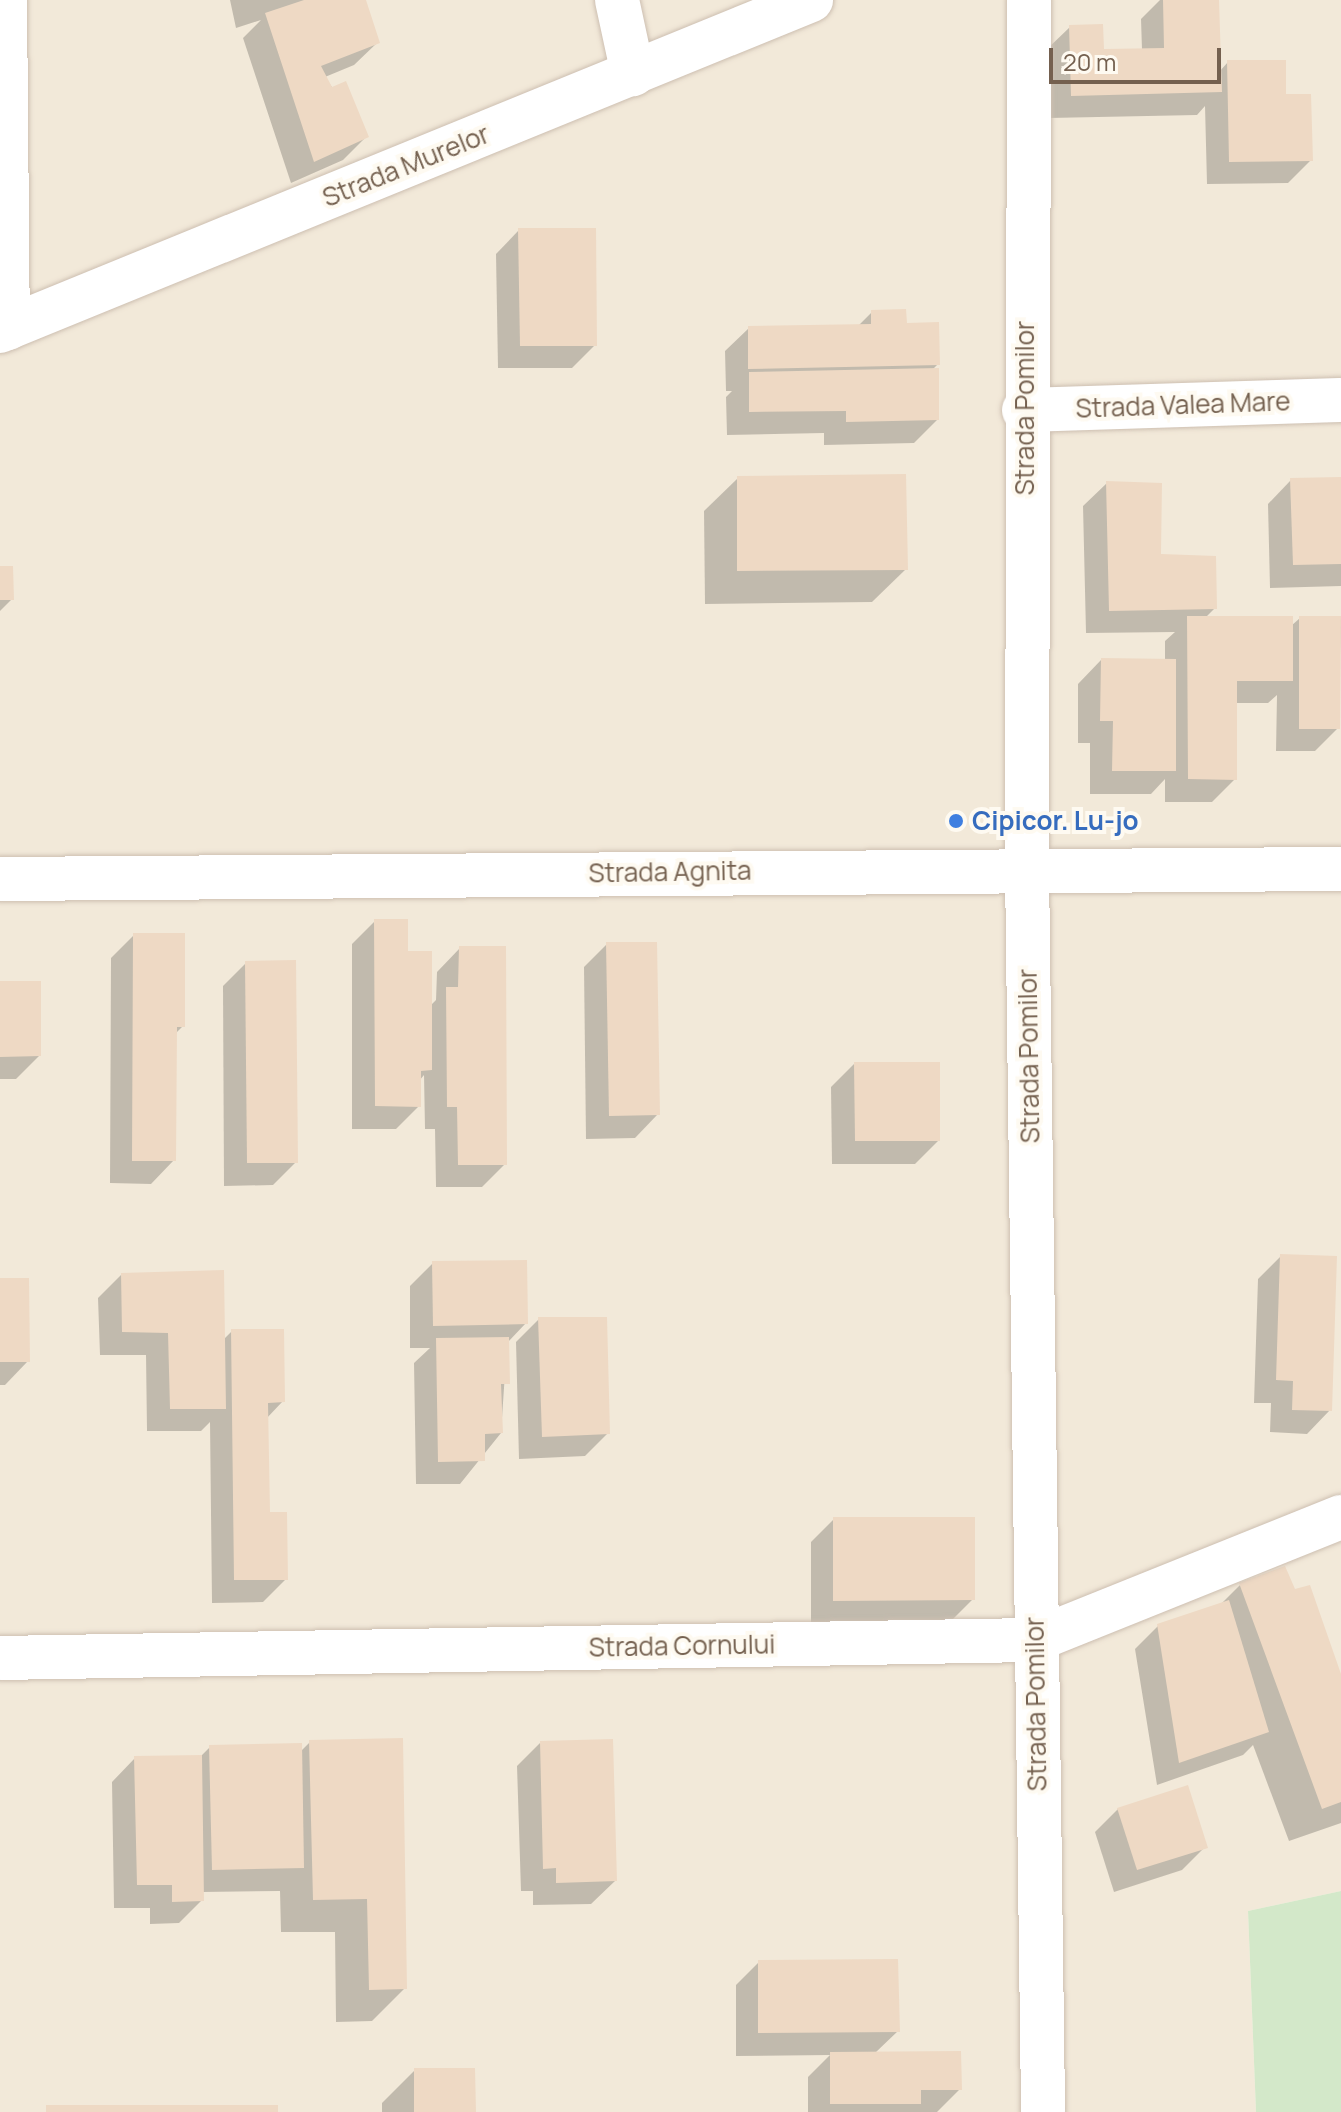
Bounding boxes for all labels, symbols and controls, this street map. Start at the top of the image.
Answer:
scale bar [1053,32,1225,82]
text: 20 m [1063,45,1116,78]
street label: Strada Murelor [318,118,494,214]
street label: Strada Pomilor [1009,321,1041,495]
street label: Strada Valea Mare [1075,386,1291,424]
place label: Cipicor. Lu-jo [972,805,1138,837]
marker: Cipicor. Lu-jo [947,812,965,830]
street label: Strada Agnita [588,855,752,889]
street label: Strada Pomilor [1012,968,1046,1144]
street label: Strada Pomilor [1019,1616,1053,1792]
street label: Strada Cornului [588,1629,776,1663]

